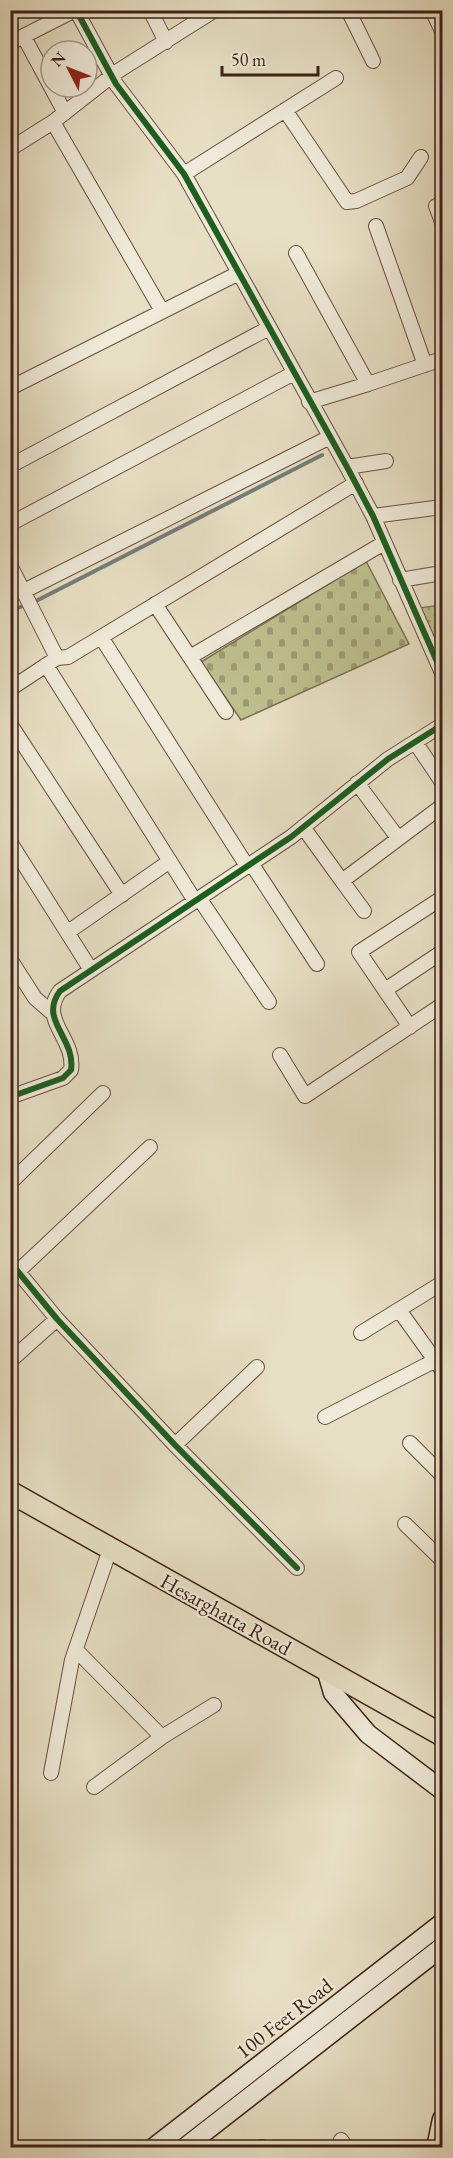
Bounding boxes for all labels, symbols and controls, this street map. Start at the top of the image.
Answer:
north arrow [39,39,99,99]
scale bar [222,39,318,77]
text: N [46,47,70,71]
text: 50 m [231,48,266,71]
street label: Hesarghatta Road [156,1567,296,1661]
street label: 100 Feet Road [230,1972,338,2064]

